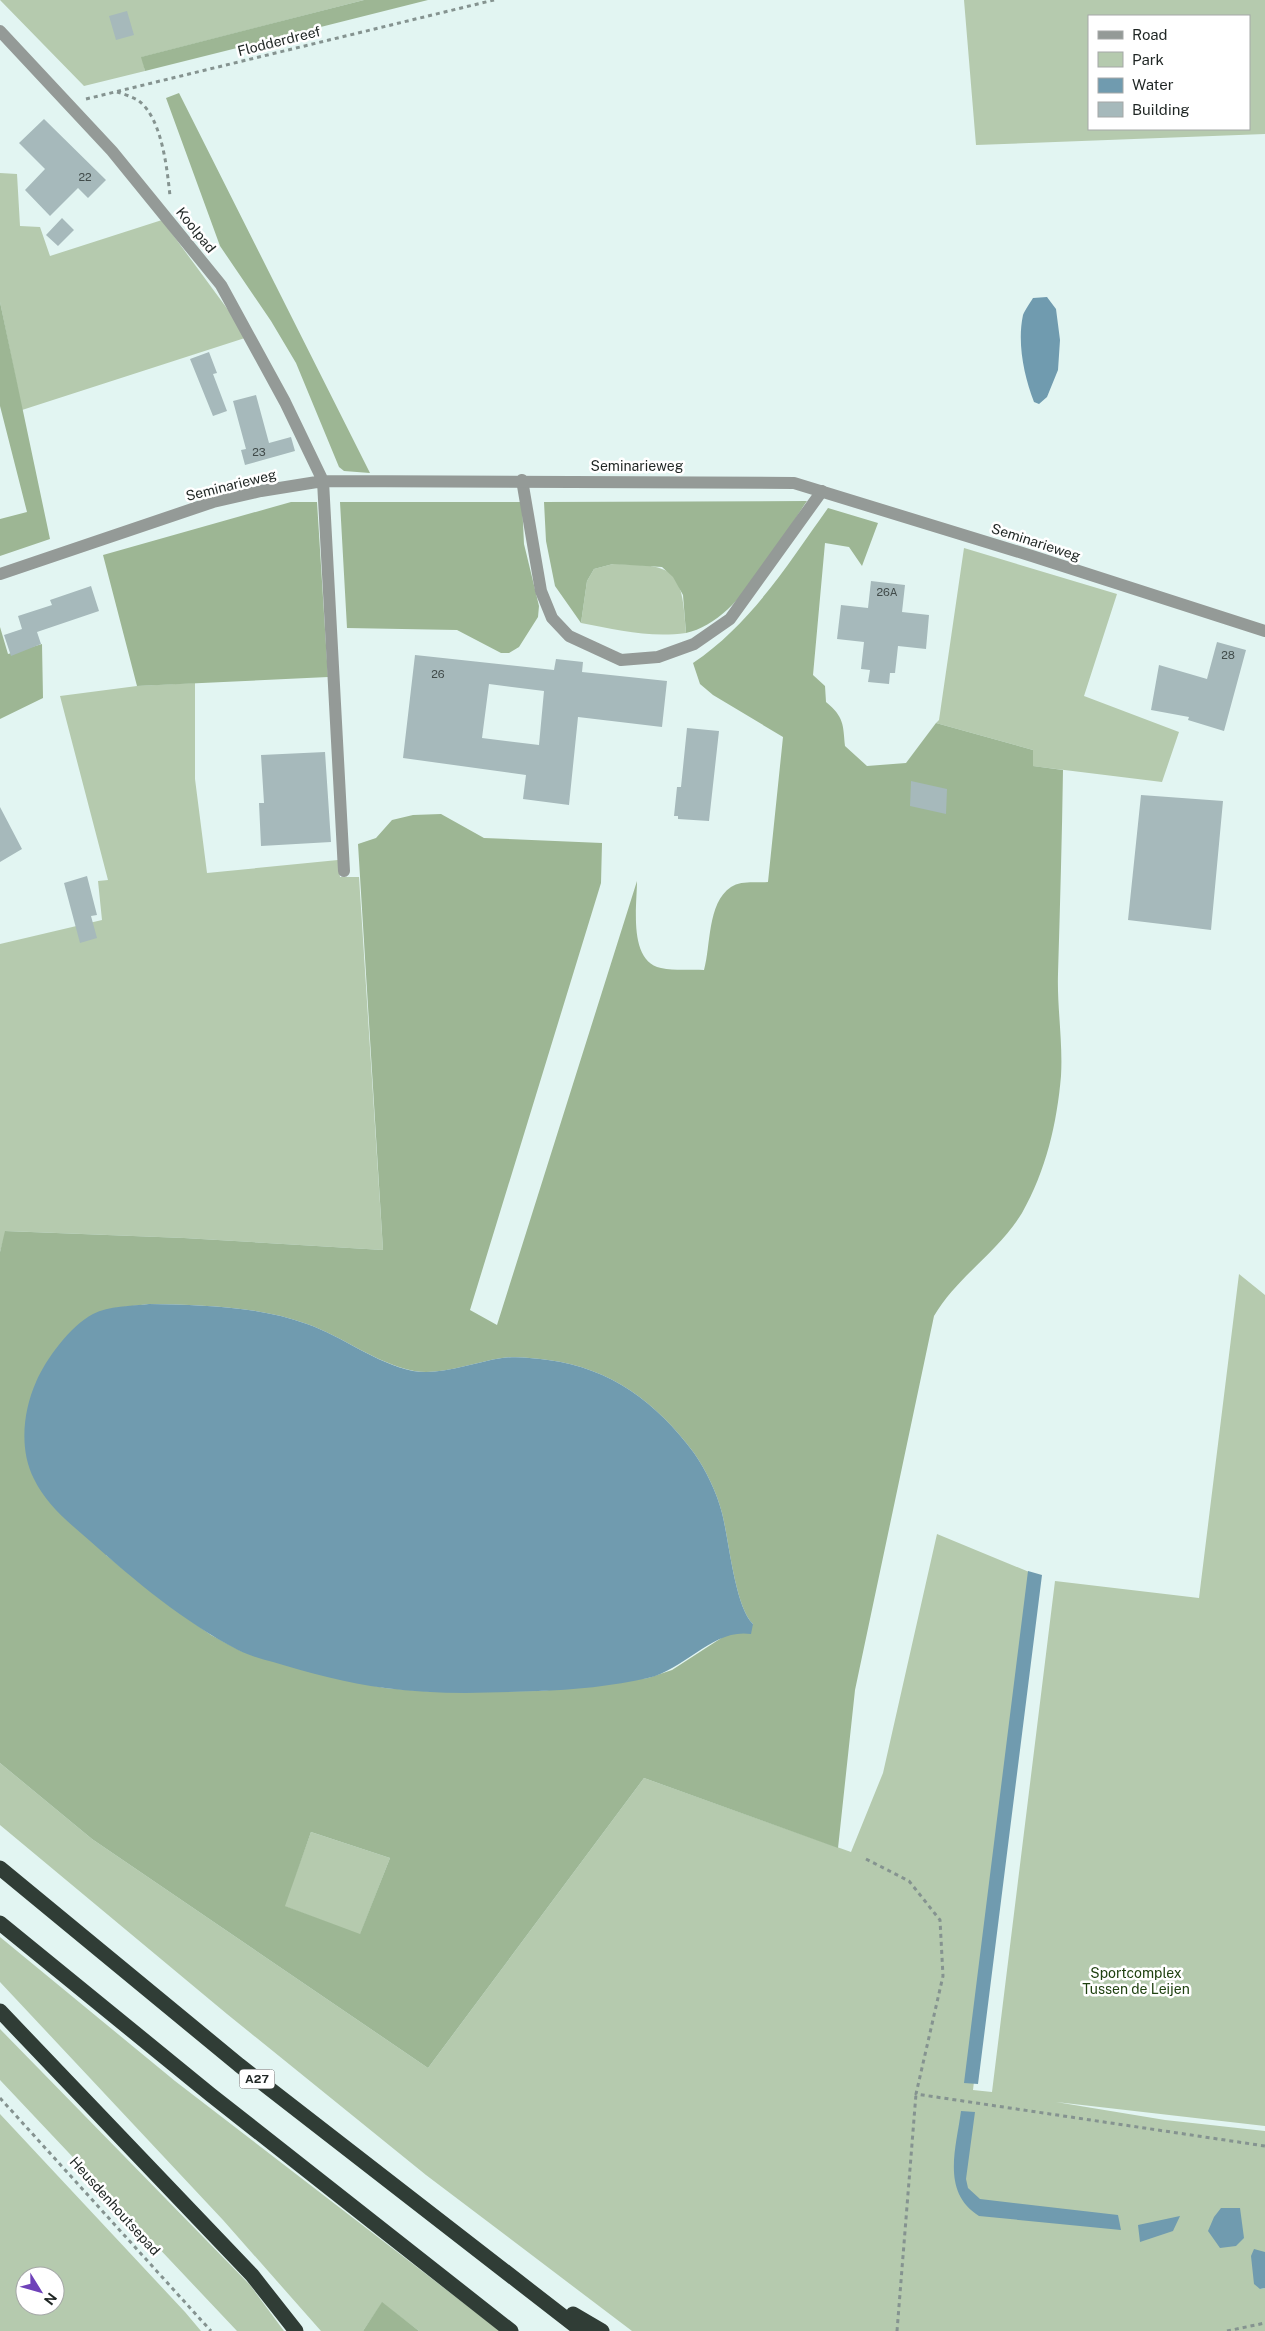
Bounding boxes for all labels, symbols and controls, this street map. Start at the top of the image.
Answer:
legend [1088,15,1250,130]
street label: Flodderdreef [236,23,323,59]
text: Road [1132,26,1168,43]
text: Park [1132,51,1164,68]
text: Water [1132,76,1174,93]
text: Building [1132,101,1190,118]
house number: 22 [78,171,92,183]
street label: Koolpad [173,204,219,256]
house number: 23 [252,446,266,458]
street label: Seminarieweg [591,458,684,474]
street label: Seminarieweg [184,466,278,504]
street label: Seminarieweg [989,520,1083,564]
house number: 26A [876,586,898,598]
house number: 28 [1221,649,1235,661]
house number: 26 [431,668,445,680]
park label: Sportcomplex Tussen de Leijen [1082,1965,1190,1997]
road number: A27 [240,2070,274,2088]
street label: Heusdenhoutsepad [67,2153,163,2259]
north arrow [15,2266,65,2316]
text: N [41,2290,60,2308]

